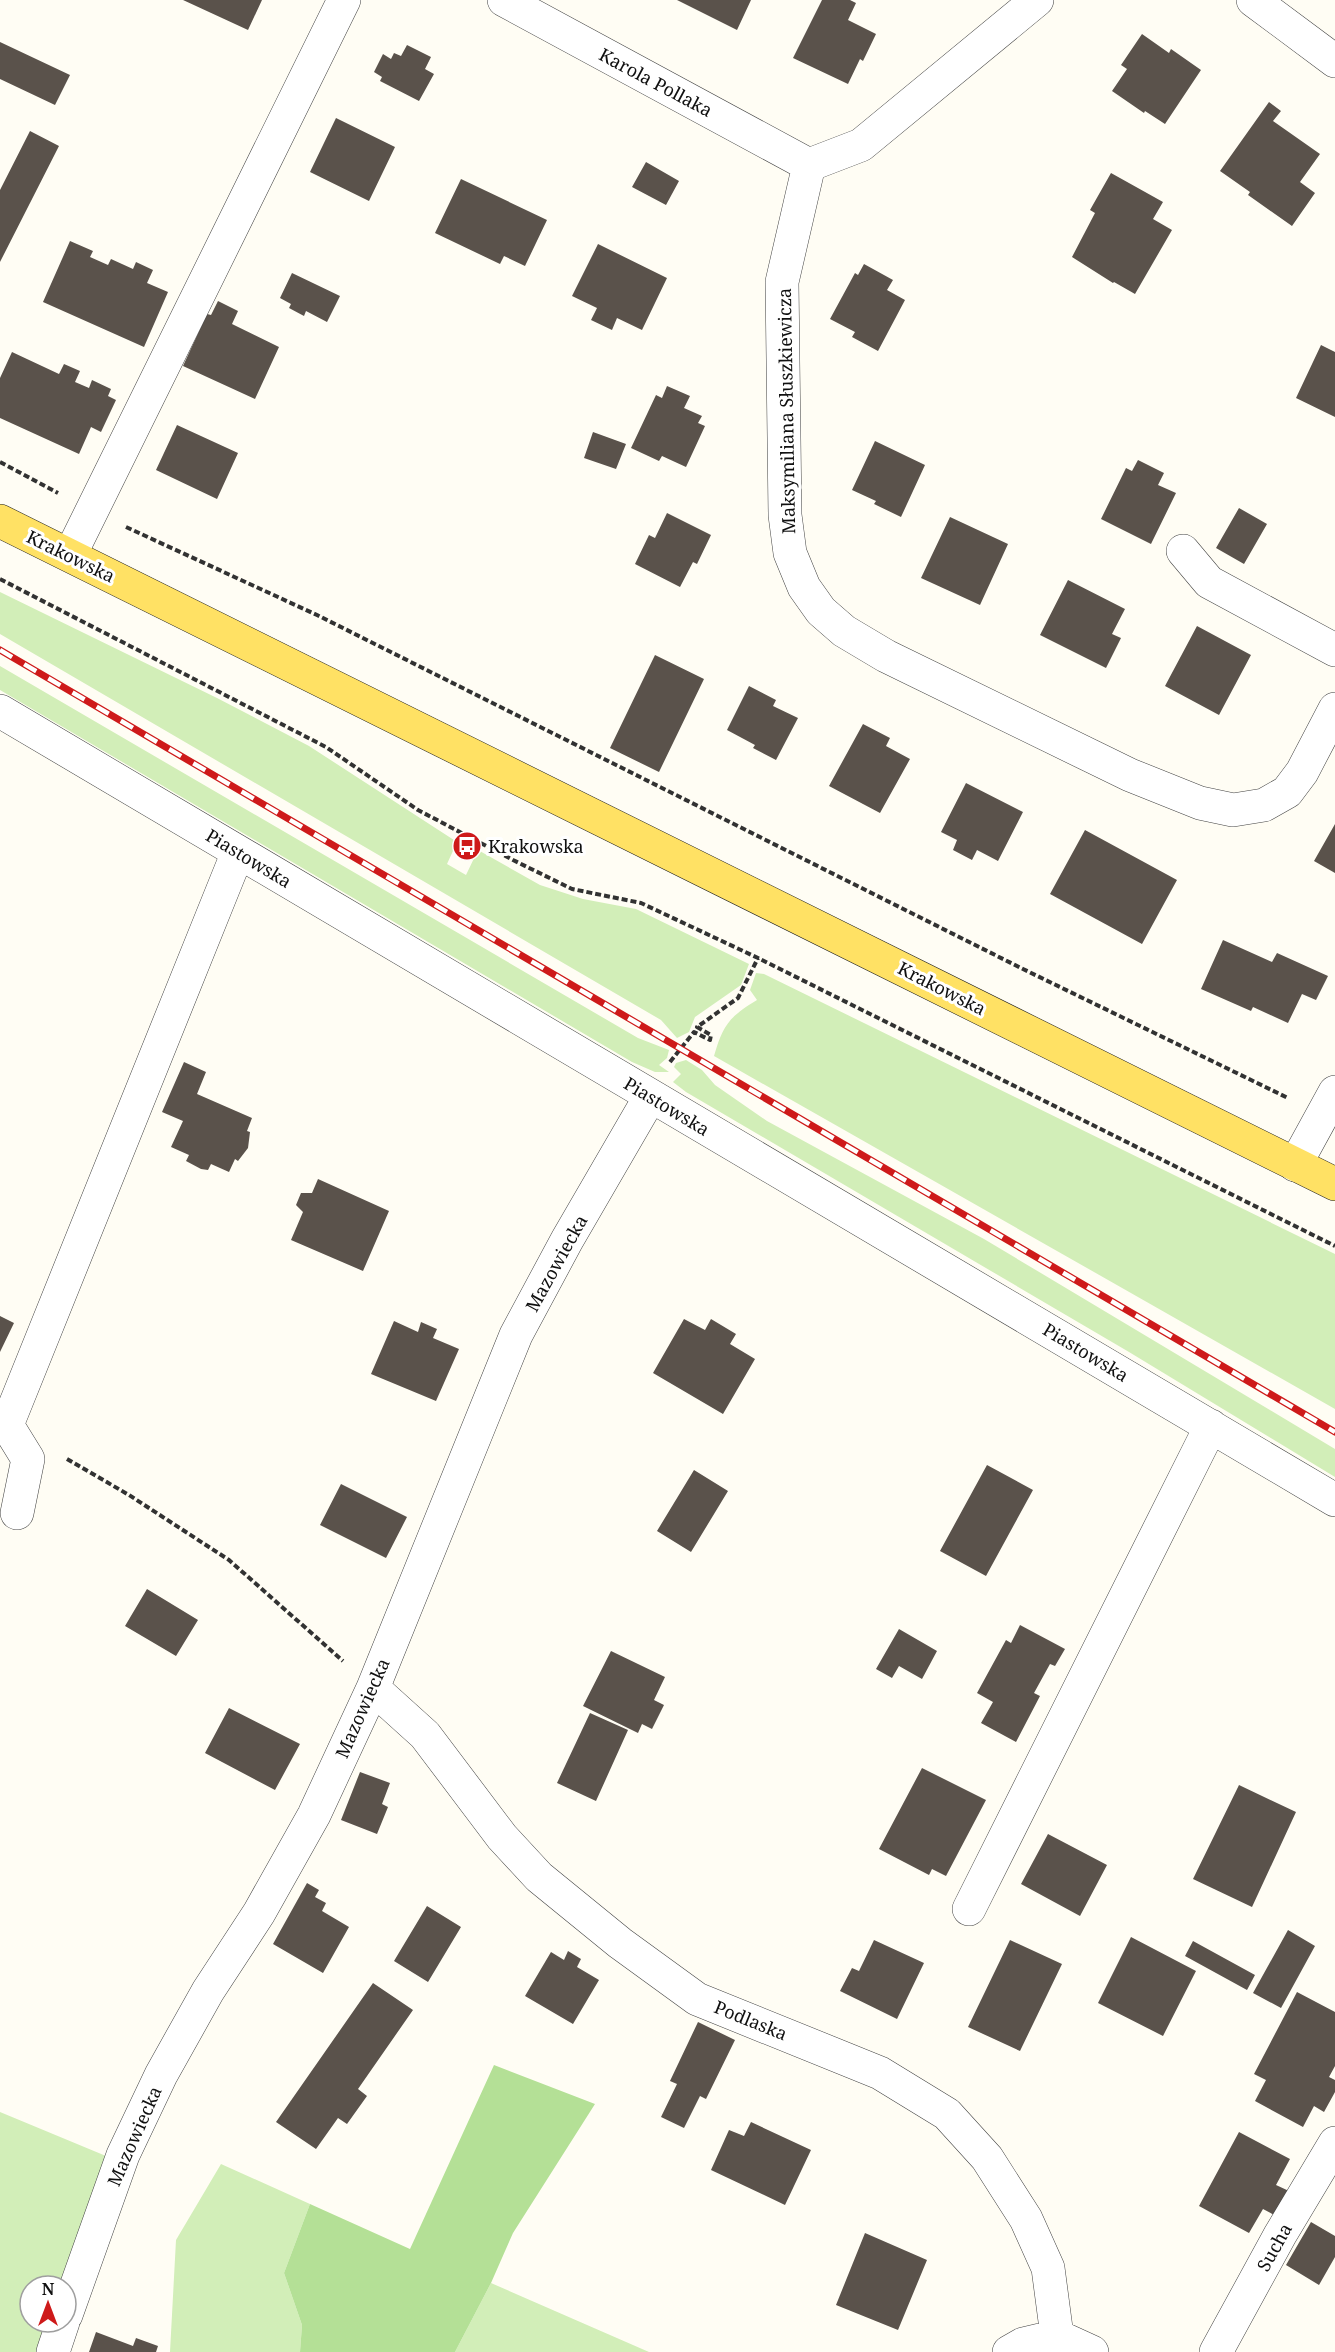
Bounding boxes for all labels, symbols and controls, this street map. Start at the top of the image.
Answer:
street label: Karola Pollaka [595,42,717,122]
street label: Maksymiliana Słuszkiewicza [772,288,800,534]
street label: Krakowska [23,524,119,588]
street label: Piastowska [202,823,296,893]
bus stop icon: Krakowska [451,830,483,862]
place label: Krakowska [488,834,584,858]
street label: Krakowska [894,956,990,1020]
street label: Piastowska [620,1071,714,1141]
street label: Mazowiecka [520,1210,592,1316]
street label: Piastowska [1039,1317,1133,1387]
street label: Mazowiecka [329,1654,395,1762]
street label: Podlaska [711,1994,791,2046]
street label: Mazowiecka [101,2082,167,2190]
street label: Sucha [1251,2219,1297,2275]
north arrow [18,2274,78,2334]
text: N [42,2278,55,2300]

